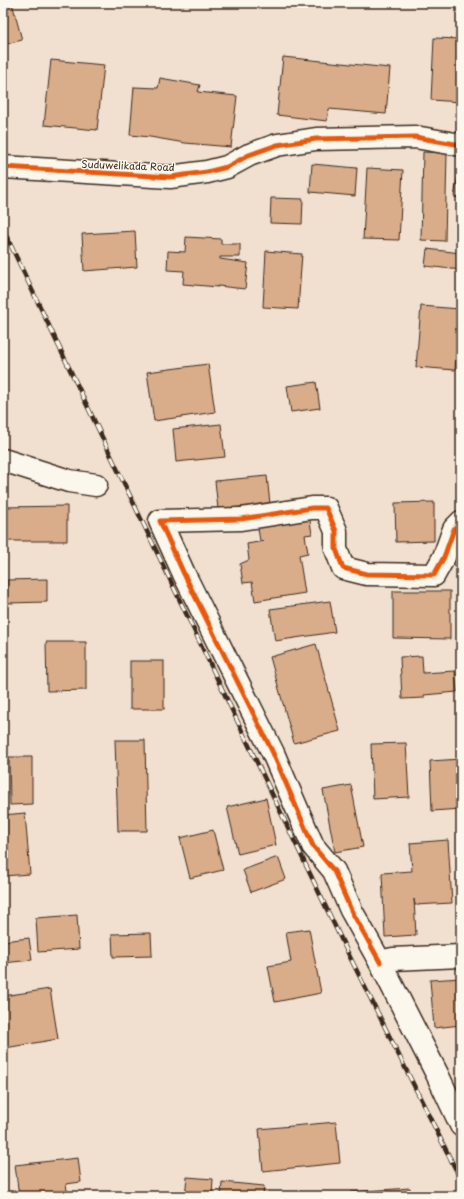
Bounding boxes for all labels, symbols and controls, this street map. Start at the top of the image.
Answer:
street label: Suduwelikada Road [81,156,175,174]

